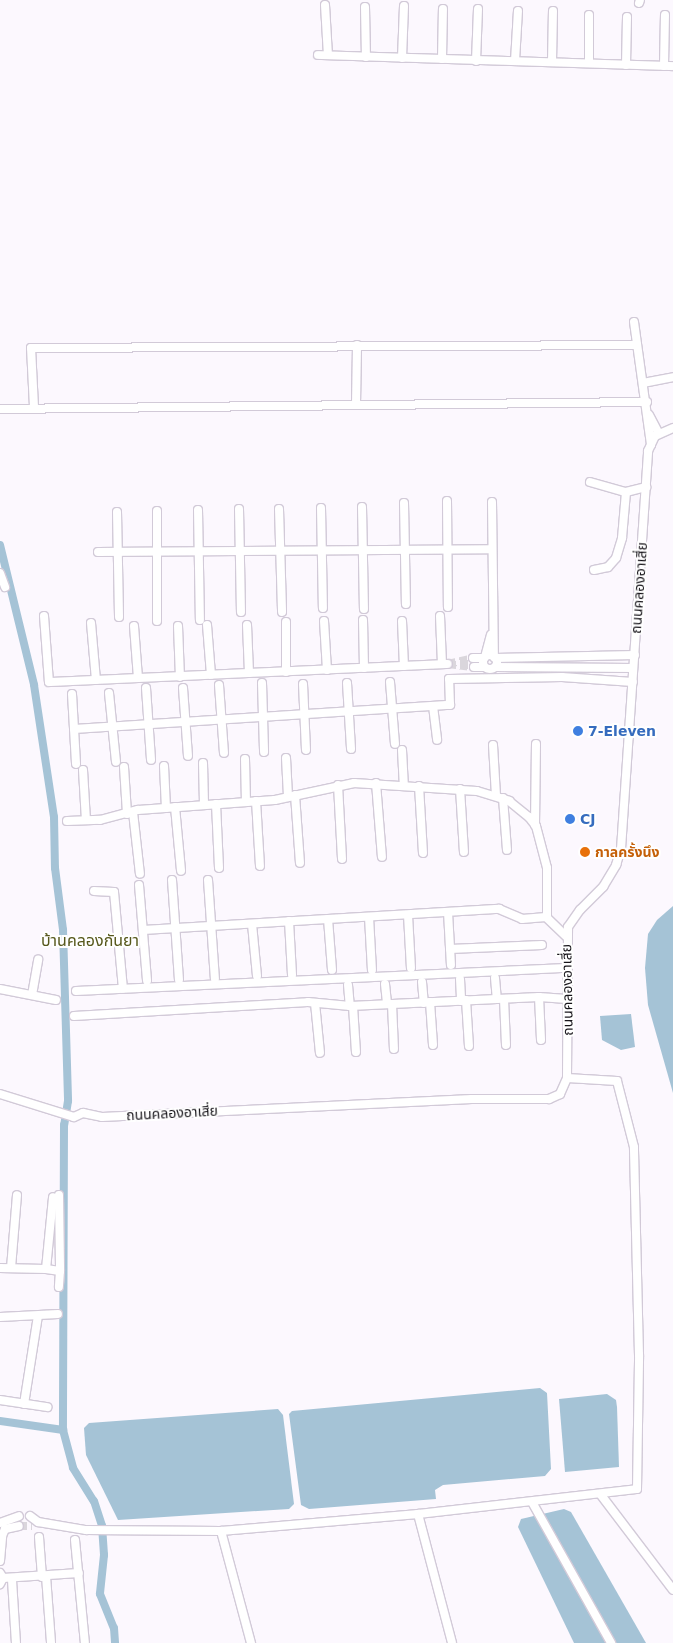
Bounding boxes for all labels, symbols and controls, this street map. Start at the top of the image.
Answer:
street label: ถนนคลองอาเสี่ย [627,542,651,634]
place label: 7-Eleven [588,723,656,739]
marker: 7-Eleven [572,725,584,737]
place label: CJ [580,811,595,827]
marker: CJ [564,813,576,825]
place label: กาลครั้งนึง [595,844,660,860]
marker: กาลครั้งนึง [579,846,591,858]
district label: บ้านคลองกันยา [41,931,139,951]
street label: ถนนคลองอาเสี่ย [558,944,576,1036]
street label: ถนนคลองอาเสี่ย [126,1102,218,1124]

